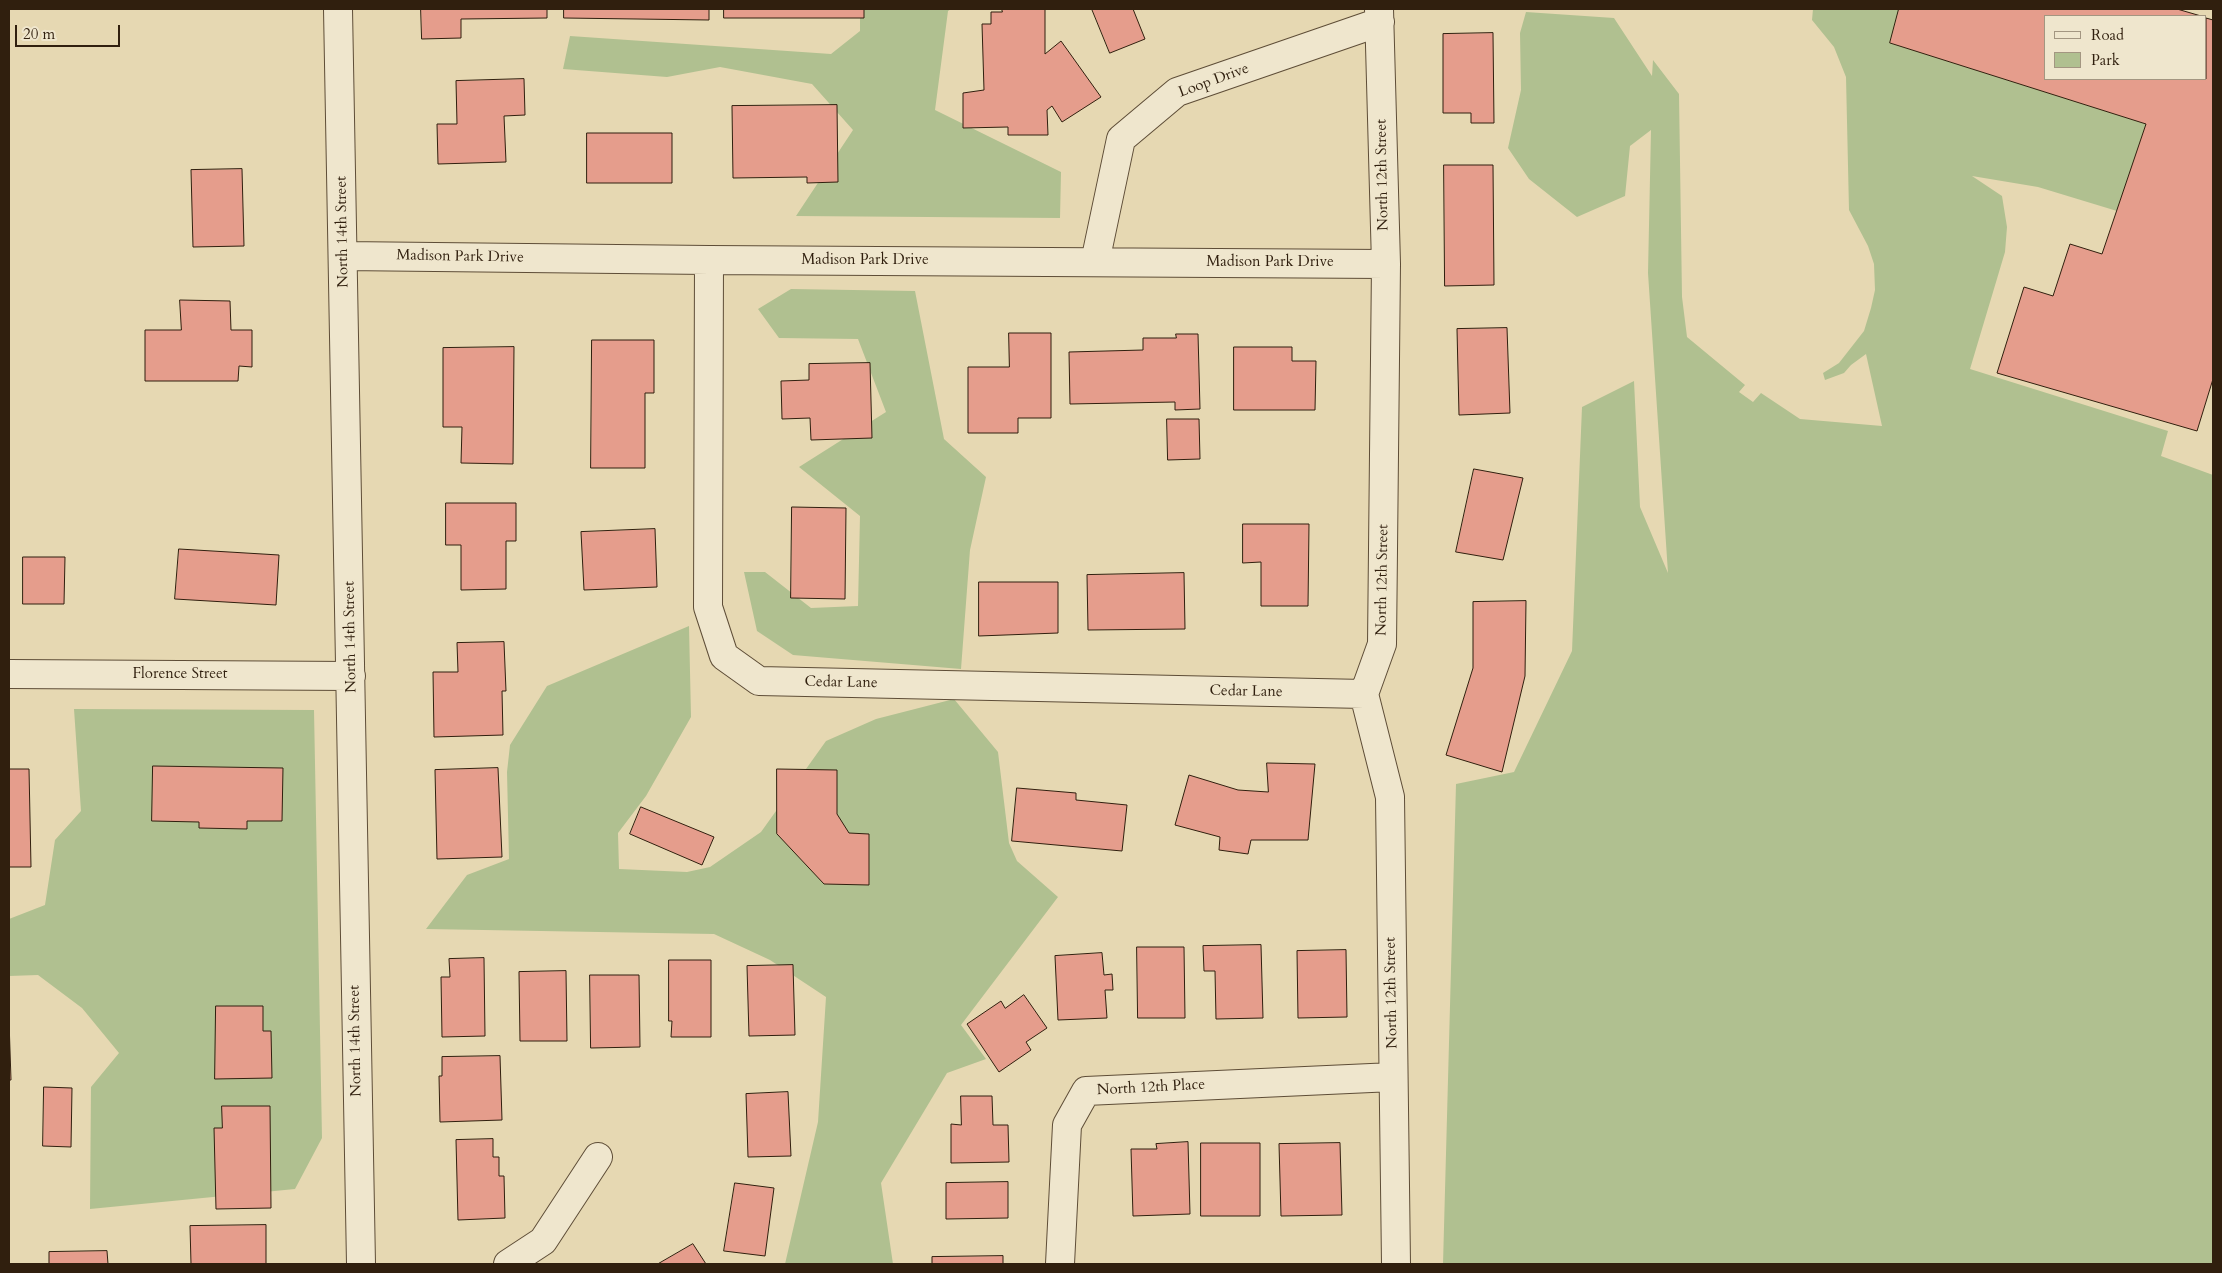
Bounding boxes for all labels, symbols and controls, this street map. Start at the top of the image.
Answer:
scale bar [18,15,122,47]
legend [2044,15,2207,80]
text: 20 m [23,24,55,44]
text: Road [2091,25,2124,45]
text: Park [2091,50,2120,70]
street label: Loop Drive [1176,60,1252,102]
street label: North 12th Street [1373,119,1393,231]
street label: North 14th Street [333,176,353,288]
street label: Madison Park Drive [396,247,524,267]
street label: Madison Park Drive [801,252,929,270]
street label: Madison Park Drive [1206,254,1334,272]
street label: North 12th Street [1373,524,1393,636]
street label: North 14th Street [341,581,361,693]
street label: Florence Street [132,666,228,684]
street label: Cedar Lane [804,673,878,693]
street label: Cedar Lane [1209,682,1283,702]
street label: North 12th Street [1382,937,1402,1049]
street label: North 14th Street [346,985,366,1097]
street label: North 12th Place [1096,1076,1206,1100]

